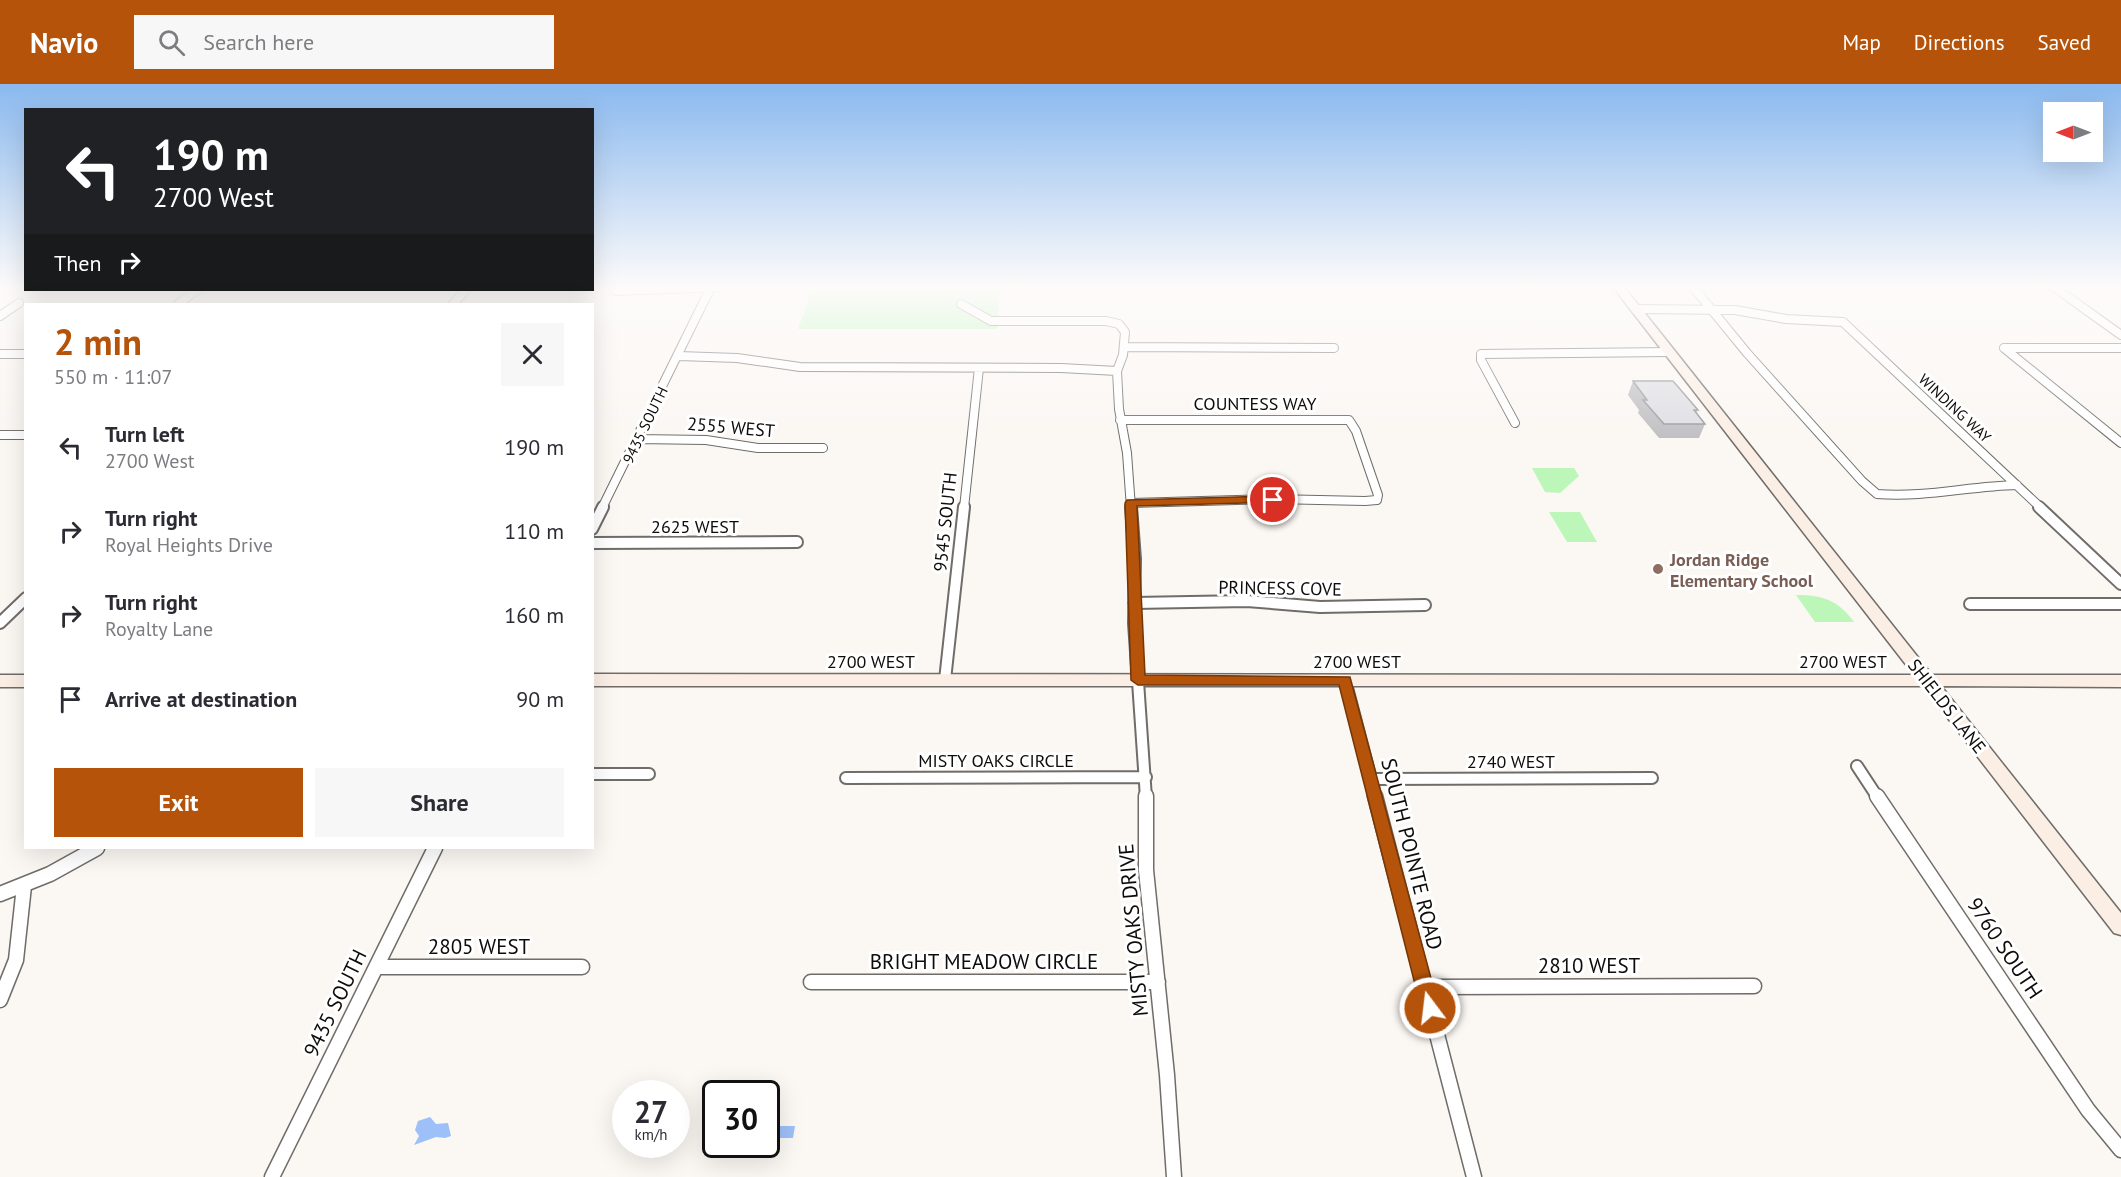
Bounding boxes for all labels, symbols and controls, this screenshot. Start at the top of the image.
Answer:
search box [134,15,554,69]
text: Navio [30,24,98,61]
icon: search [155,26,188,59]
text: Search here [203,28,314,56]
text: Map [1842,29,1881,56]
text: Directions [1914,29,2005,56]
text: Saved [2038,29,2091,56]
north arrow [2043,102,2103,162]
map controls [2043,102,2103,162]
text: 190 m [153,127,269,182]
icon: left [54,132,132,210]
text: 2700 West [153,180,274,214]
icon: right [113,246,146,279]
text: Then [54,249,101,277]
text: 2 min [54,318,142,365]
button: close [501,323,564,386]
text: 550 m · 11:07 [54,364,172,390]
street label: WINDING WAY [1915,370,1996,447]
street label: 9435 SOUTH [618,383,672,467]
street label: COUNTESS WAY [1194,392,1316,415]
street label: 2555 WEST [686,412,776,442]
text: Turn left [105,420,185,448]
icon: left [54,431,87,464]
text: 190 m [504,433,564,461]
text: 2700 West [105,448,195,474]
street label: 9545 SOUTH [928,471,962,573]
pin [1247,474,1298,525]
icon: arrive [1256,483,1289,516]
text: Turn right [105,504,197,532]
icon: right [54,515,87,548]
street label: 2625 WEST [651,515,739,538]
text: 110 m [504,517,564,545]
text: Royal Heights Drive [105,532,273,558]
place label: Jordan Ridge Elementary School [1669,548,1814,592]
marker: Jordan Ridge Elementary School [1651,562,1665,576]
street label: PRINCESS COVE [1218,575,1342,601]
text: Turn right [105,588,197,616]
icon: right [54,599,87,632]
text: 160 m [504,601,564,629]
text: Royalty Lane [105,616,213,642]
street label: 2700 WEST [827,650,915,673]
street label: 2700 WEST [1313,650,1401,673]
street label: 2700 WEST [1799,650,1887,673]
street label: SHIELDS LANE [1903,654,1991,758]
icon: arrive [54,683,87,716]
text: Arrive at destination [105,685,297,713]
text: 90 m [516,685,564,713]
street label: MISTY OAKS CIRCLE [918,749,1074,772]
street label: 2740 WEST [1467,750,1555,773]
street label: SOUTH POINTE ROAD [1375,755,1449,953]
button: Exit [54,768,303,837]
button: Share [315,768,564,837]
street label: MISTY OAKS DRIVE [1112,843,1154,1017]
street label: 9760 SOUTH [1961,892,2049,1004]
street label: 2805 WEST [428,933,531,960]
street label: 9435 SOUTH [297,945,373,1061]
street label: BRIGHT MEADOW CIRCLE [870,948,1098,975]
street label: 2810 WEST [1538,952,1641,979]
position arrow [1398,976,1462,1040]
speed limit sign: 30 [702,1080,780,1158]
text: 27 [634,1092,668,1131]
text: km/h [635,1125,667,1144]

